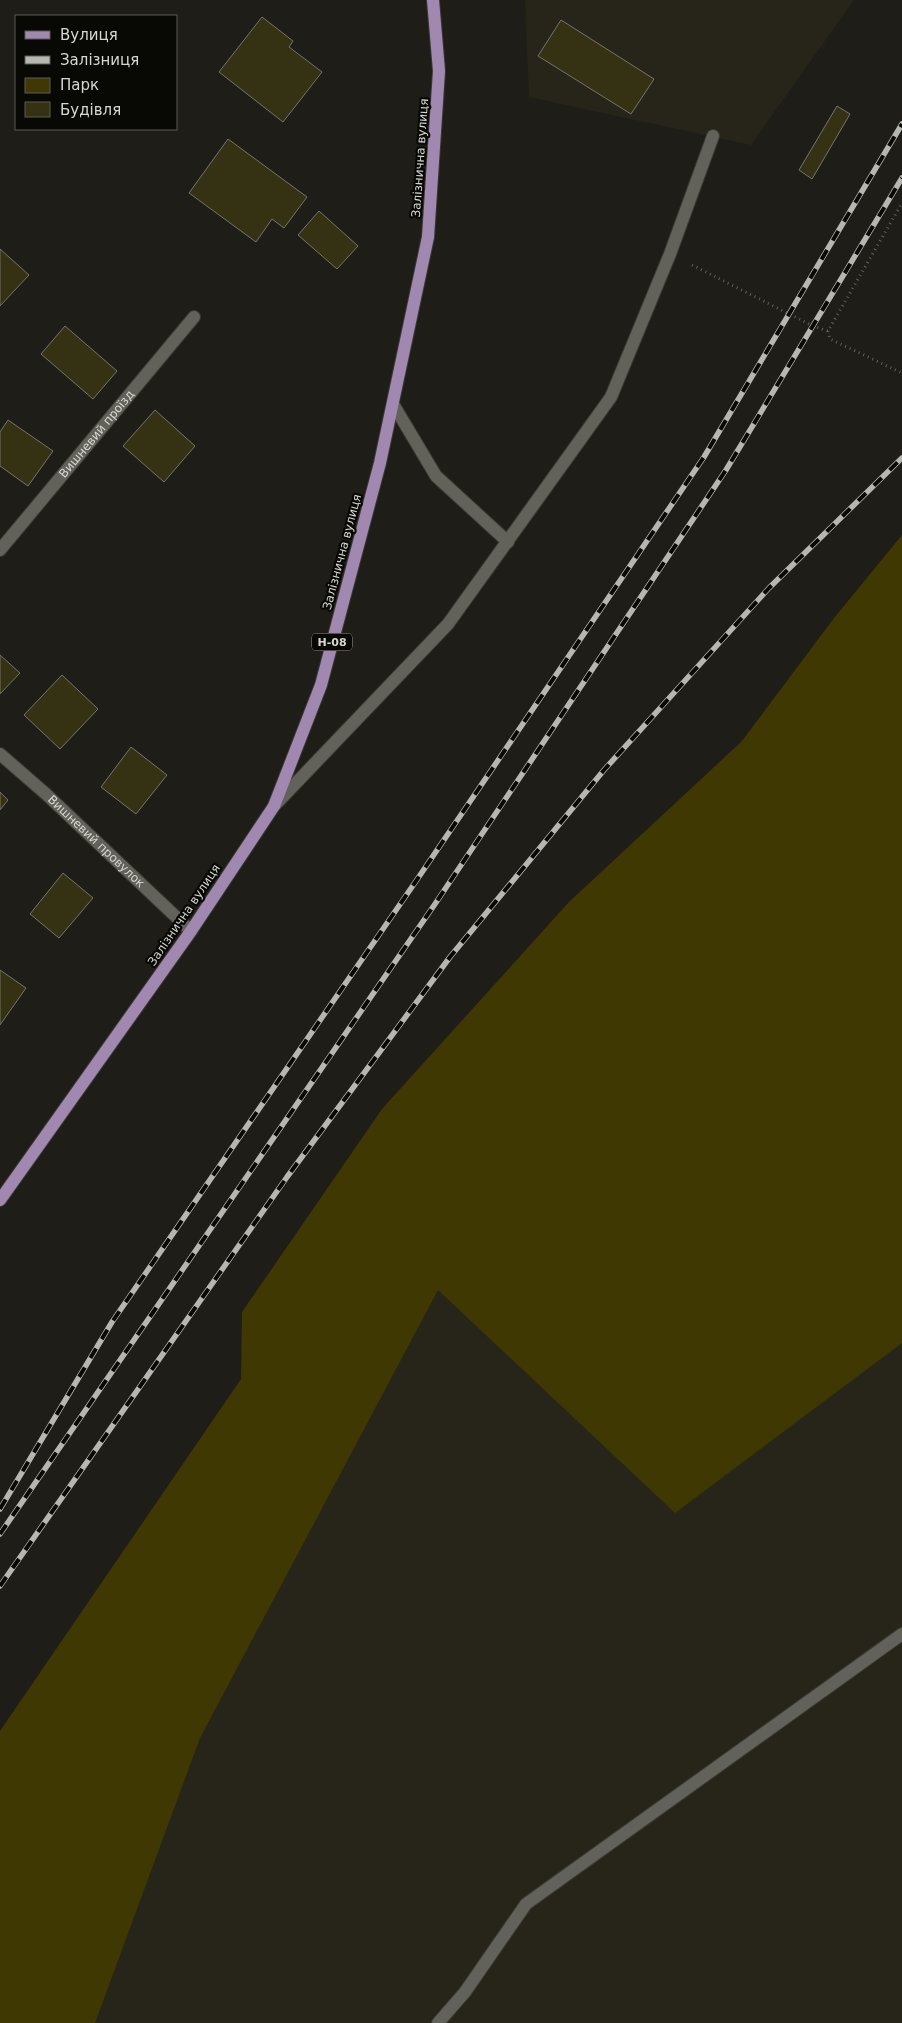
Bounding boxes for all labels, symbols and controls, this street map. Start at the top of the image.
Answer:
legend [15,15,178,130]
text: Вулиця [60,26,118,44]
text: Залізниця [60,51,139,69]
text: Парк [60,76,99,94]
street label: Залізнична вулиця [409,98,431,218]
text: Будівля [60,101,121,119]
street label: Вишневий проїзд [56,387,137,481]
street label: Залізнична вулиця [320,493,364,611]
road number: Н-08 [312,634,352,650]
street label: Вишневий провулок [45,792,148,890]
street label: Залізнична вулиця [145,862,223,968]

